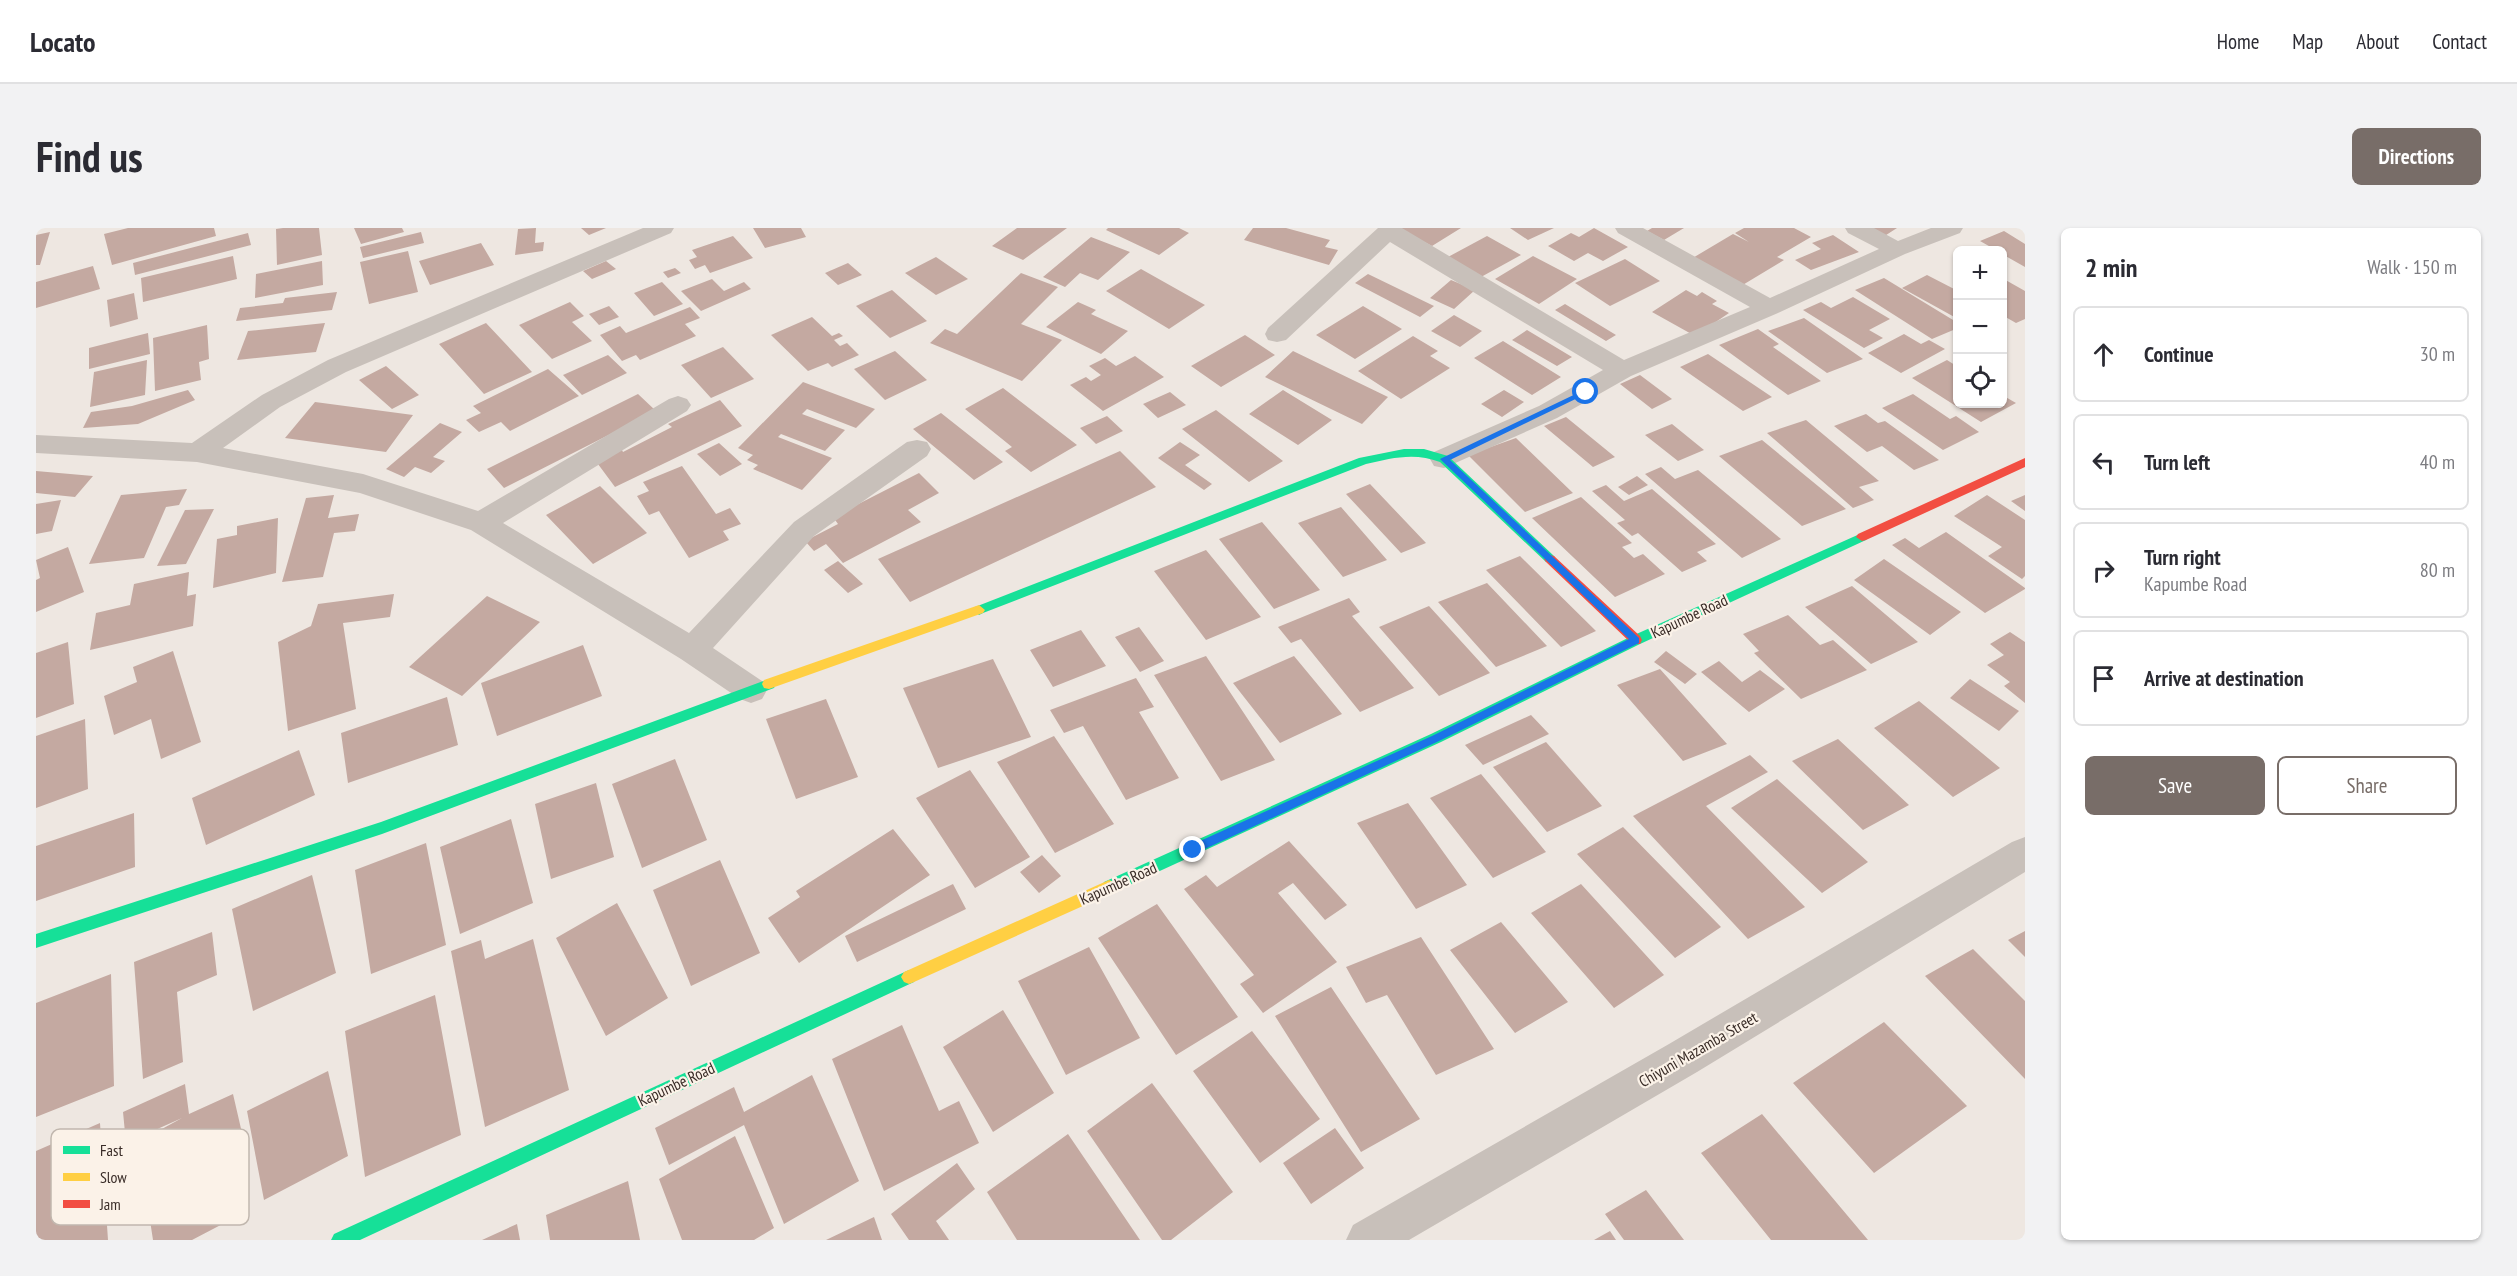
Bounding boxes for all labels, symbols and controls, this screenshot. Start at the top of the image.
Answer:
text: Locato [30,23,96,60]
text: Home [2217,28,2259,55]
text: Map [2292,28,2323,55]
text: About [2356,28,2399,55]
text: Contact [2432,28,2487,55]
button: Directions [2352,128,2481,185]
text: Find us [36,129,143,184]
map controls [1953,246,2007,408]
button: + [1953,246,2007,300]
text: 2 min [2085,251,2138,284]
text: Walk · 150 m [2367,254,2457,280]
button: − [1953,300,2007,354]
icon: ahead [2087,338,2120,371]
text: Continue [2144,340,2214,368]
text: 30 m [2420,341,2455,367]
button: locate [1953,354,2007,408]
route start [1572,378,1598,404]
icon: left [2087,446,2120,479]
text: Turn left [2144,448,2210,476]
text: 40 m [2420,449,2455,475]
text: Turn right [2144,543,2221,571]
icon: right [2087,554,2120,587]
text: 80 m [2420,557,2455,583]
text: Kapumbe Road [2144,571,2247,597]
street label: Kapumbe Road [1647,589,1731,642]
icon: arrive [2087,662,2120,695]
text: Arrive at destination [2144,664,2304,692]
button: Save [2085,756,2265,815]
button: Share [2277,756,2457,815]
route end [1179,836,1205,862]
street label: Kapumbe Road [1076,857,1160,909]
street label: Chiyuni Mazamba Street [1635,1007,1761,1091]
street label: Kapumbe Road [634,1057,718,1110]
legend [51,1129,249,1225]
text: Fast [100,1140,123,1160]
text: Slow [100,1167,127,1187]
text: Jam [99,1194,121,1214]

